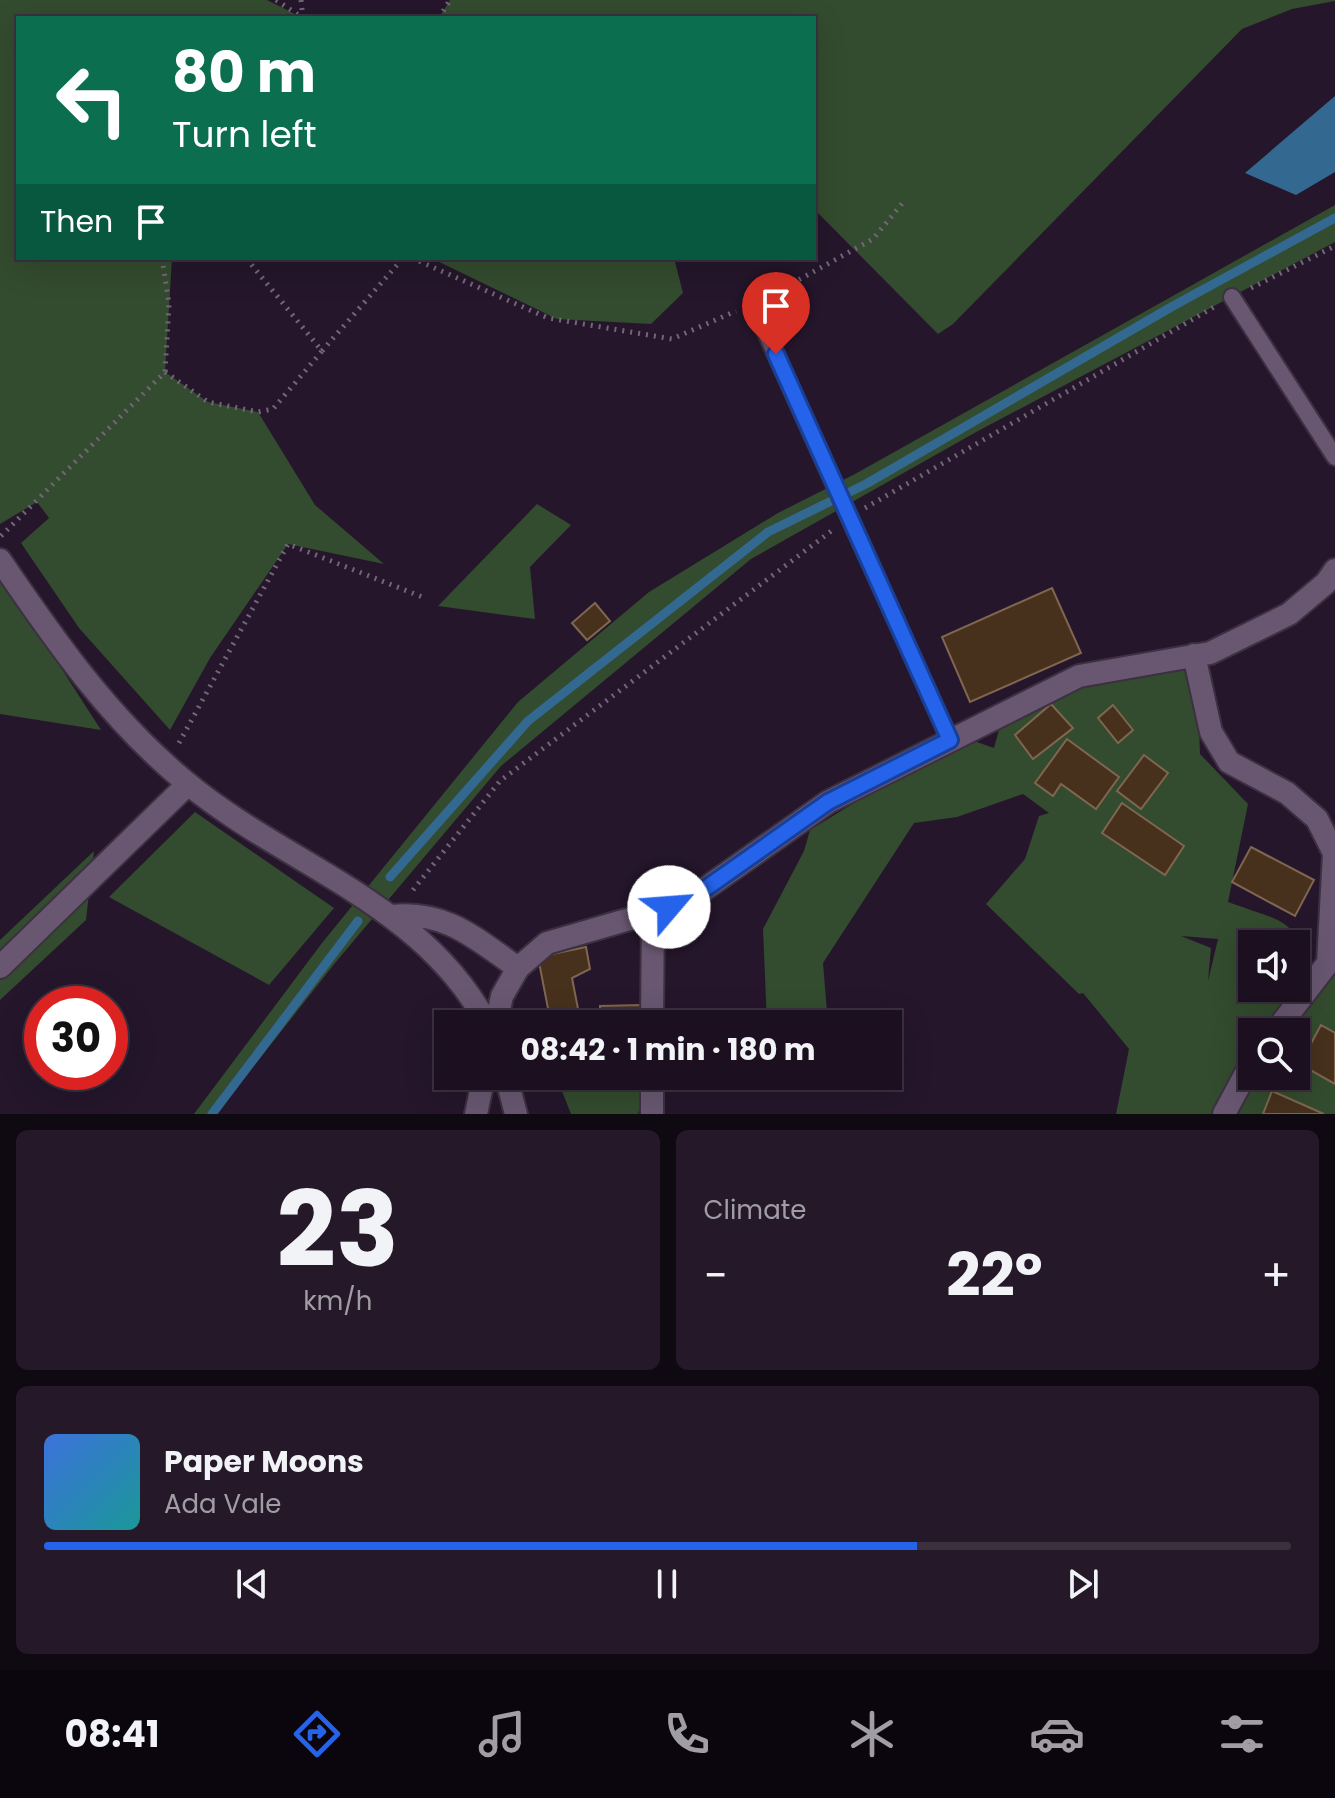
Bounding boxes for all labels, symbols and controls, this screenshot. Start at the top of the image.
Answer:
text: 80 m [172,33,316,112]
icon: left [40,48,144,152]
text: Turn left [172,109,317,160]
text: Then [40,200,113,243]
icon: arrive [129,200,173,244]
pin [742,272,810,354]
icon: arrive [754,284,798,328]
position arrow [627,865,711,949]
map controls [1238,930,1310,1090]
button: sound [1238,930,1310,1002]
speed limit sign: 30 [24,986,128,1090]
button: search [1238,1018,1310,1090]
text: 08:42 · 1 min · 180 m [520,1028,816,1071]
text: 23 [277,1157,399,1302]
text: Climate [704,1192,806,1228]
text: 22° [946,1233,1043,1317]
text: − [704,1245,728,1306]
text: + [1261,1245,1291,1306]
text: km/h [303,1283,372,1319]
text: Paper Moons [164,1440,364,1483]
text: Ada Vale [164,1486,281,1522]
icon: previous [230,1562,274,1606]
icon: pause [645,1562,689,1606]
icon: next [1061,1562,1105,1606]
icon: directions [289,1706,345,1762]
icon: music [474,1706,530,1762]
icon: phone [659,1706,715,1762]
icon: climate [844,1706,900,1762]
icon: car [1029,1706,1085,1762]
icon: filters [1214,1706,1270,1762]
text: 08:41 [65,1709,160,1760]

